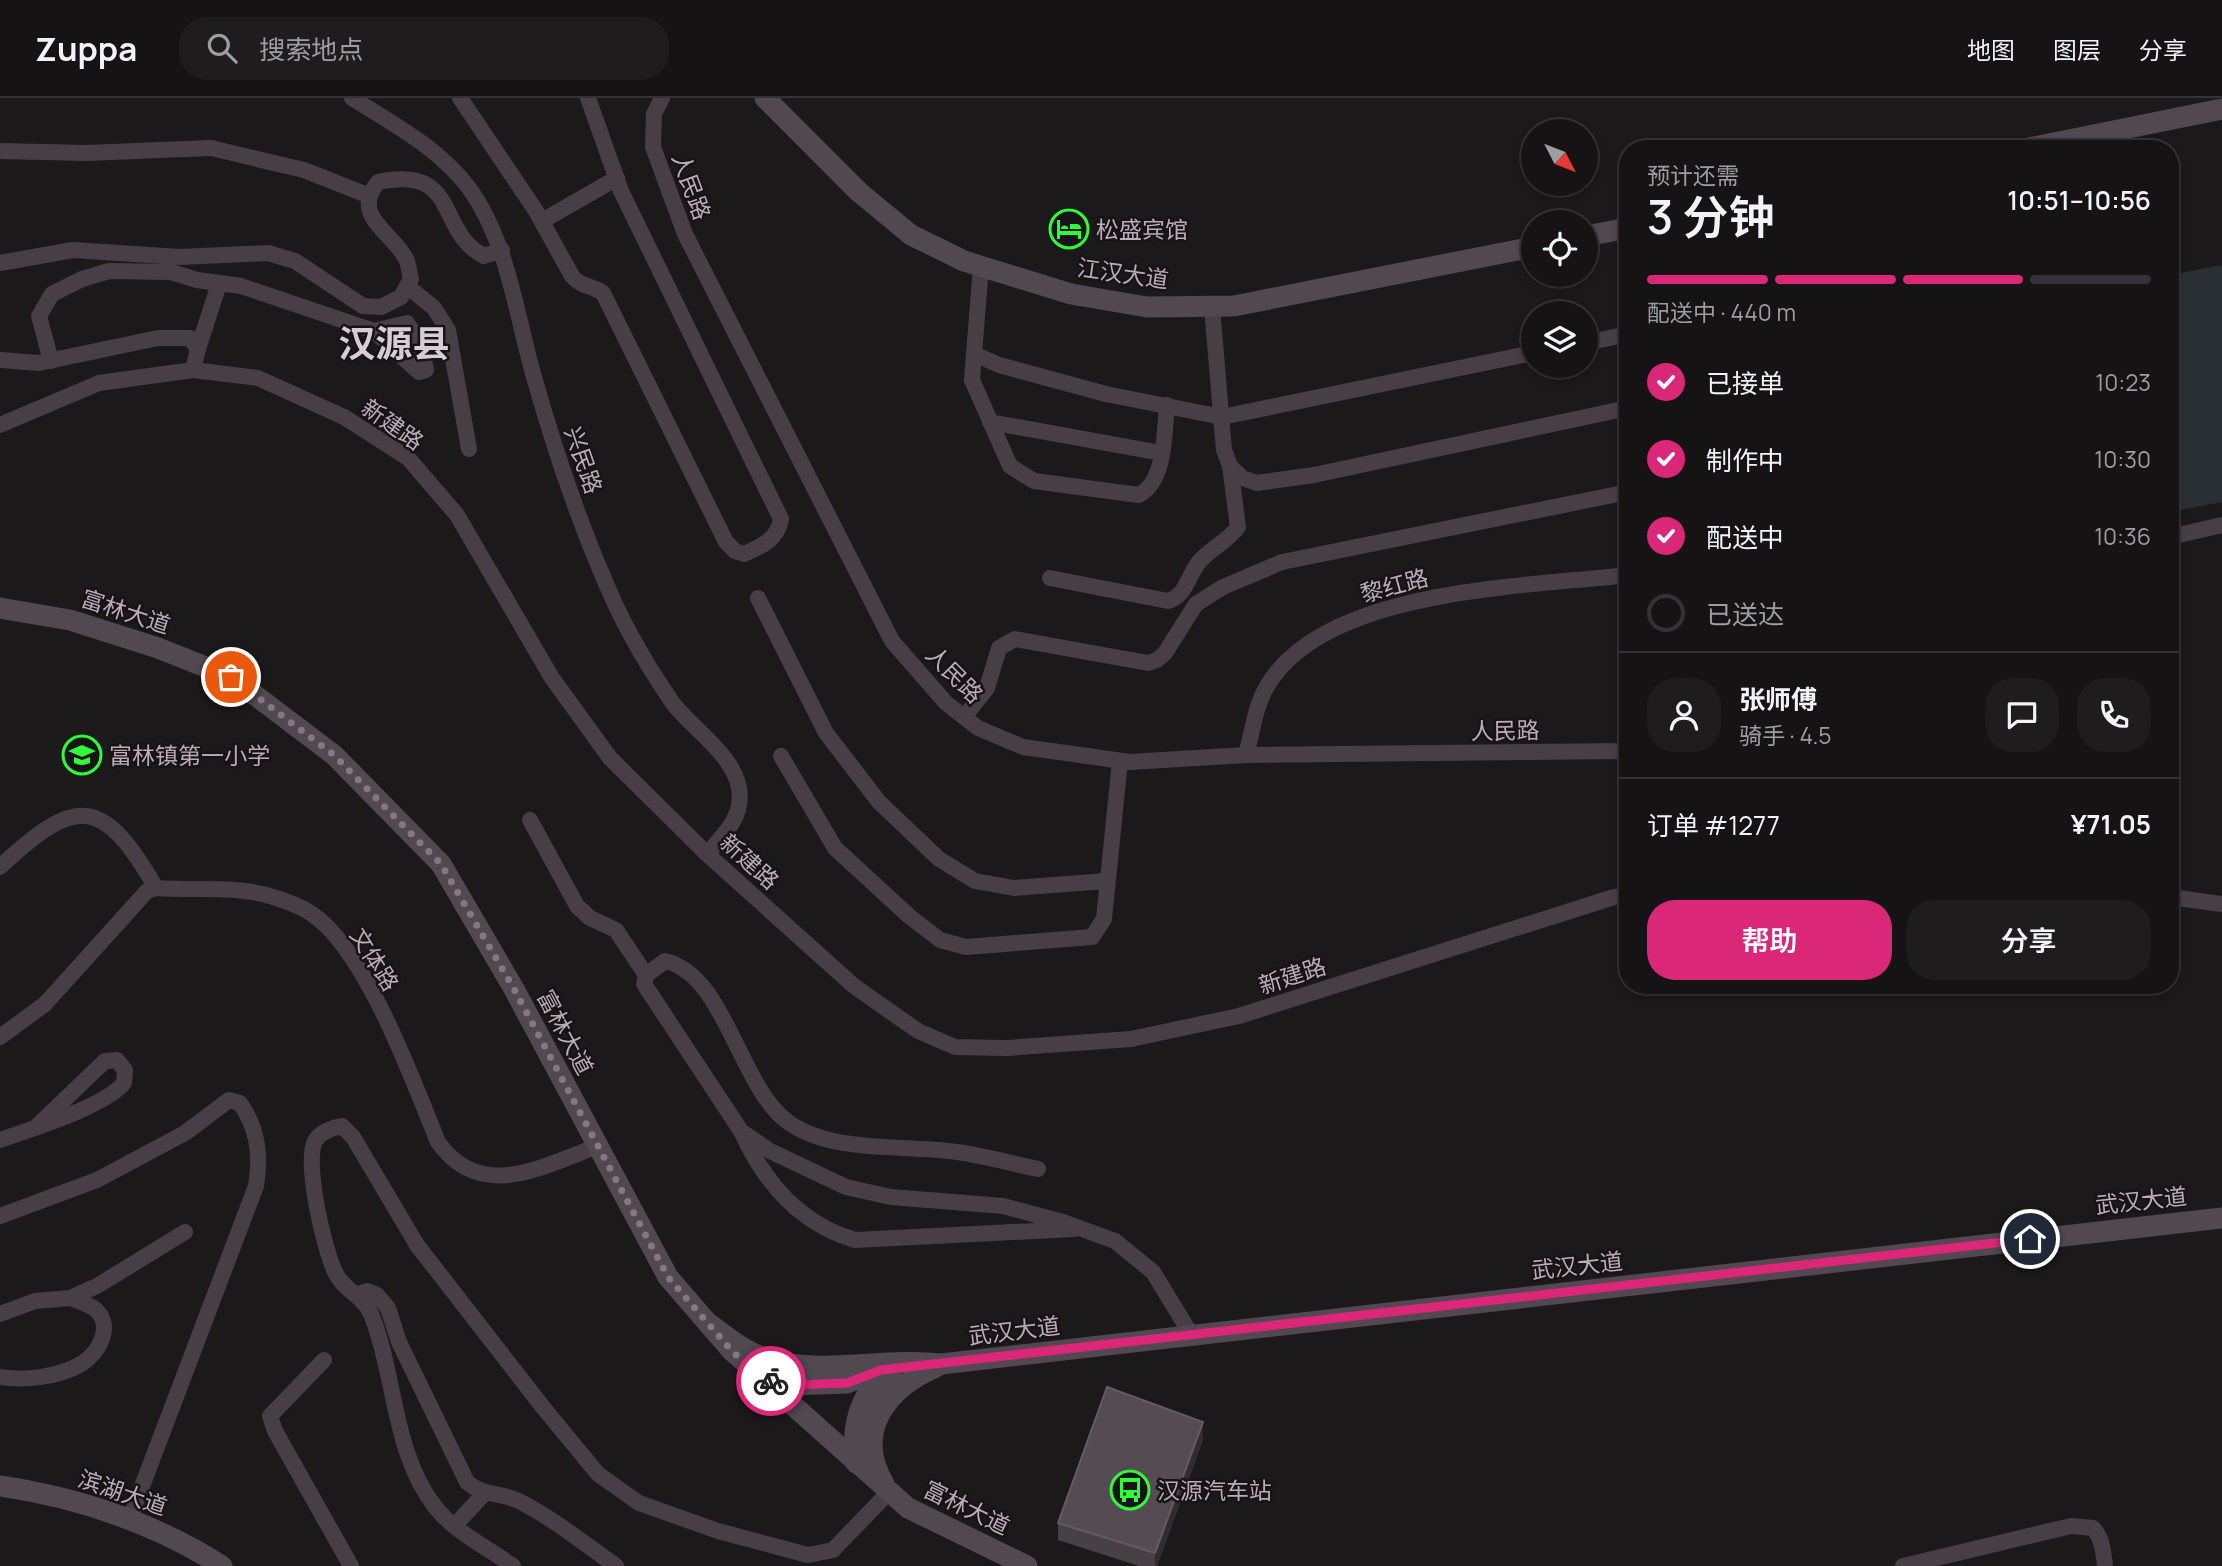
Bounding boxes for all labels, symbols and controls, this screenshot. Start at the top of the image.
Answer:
search box [179,17,669,80]
text: Zuppa [35,26,137,71]
icon: search [203,29,241,67]
text: 搜索地点 [259,31,363,67]
text: 地图 [1967,33,2015,66]
text: 图层 [2053,33,2101,66]
text: 分享 [2139,33,2187,66]
north arrow [1521,119,1598,196]
map controls [1521,119,1598,378]
street label: 人民路 [665,148,719,224]
text: 预计还需 [1647,159,1739,191]
text: 10:51–10:56 [2007,182,2151,218]
text: 3 分钟 [1647,185,1775,248]
hotel icon: 松盛宾馆 [1048,208,1090,250]
button: locate [1521,210,1598,287]
place label: 松盛宾馆 [1096,213,1188,245]
street label: 江汉大道 [1075,251,1171,295]
text: 配送中 · 440 m [1647,296,1796,328]
button: layers [1521,301,1598,378]
district label: 汉源县 [339,318,450,368]
icon: check [1647,363,1685,401]
text: 已接单 [1706,365,1784,401]
text: 10:23 [2095,366,2151,398]
street label: 新建路 [356,391,430,457]
street label: 兴民路 [558,422,610,498]
icon: check [1647,440,1685,478]
text: 制作中 [1706,442,1784,478]
text: 10:30 [2094,443,2151,475]
icon: check [1647,517,1685,555]
text: 配送中 [1706,519,1784,555]
text: 10:36 [2094,520,2151,552]
street label: 黎红路 [1357,561,1431,609]
street label: 富林大道 [77,582,175,640]
text: 已送达 [1706,596,1784,632]
street label: 人民路 [919,638,991,710]
pin [201,647,261,707]
icon: bag [212,658,250,696]
button: person [1647,678,1721,752]
button: chat [1985,678,2059,752]
button: phone [2077,678,2151,752]
text: 张师傅 [1739,681,1817,717]
street label: 人民路 [1470,713,1540,747]
text: 骑手 · 4.5 [1739,719,1832,751]
school or university icon: 富林镇第一小学 [61,734,103,776]
place label: 富林镇第一小学 [109,739,270,771]
text: ¥71.05 [2071,806,2151,842]
text: 订单 #1277 [1647,807,1780,843]
street label: 新建路 [714,826,786,896]
button: 帮助 [1647,900,1892,980]
button: 分享 [1906,900,2151,980]
street label: 文体路 [343,921,407,997]
street label: 新建路 [1254,949,1330,1001]
street label: 富林大道 [530,984,602,1080]
street label: 武汉大道 [2094,1179,2188,1221]
pin [2000,1209,2060,1269]
icon: home [2011,1220,2049,1258]
street label: 武汉大道 [1530,1244,1624,1286]
street label: 武汉大道 [966,1309,1062,1351]
courier [736,1346,806,1416]
icon: bike [752,1362,790,1400]
street label: 滨湖大道 [74,1462,172,1522]
bus stop icon: 汉源汽车站 [1109,1469,1151,1511]
street label: 富林大道 [919,1472,1015,1542]
place label: 汉源汽车站 [1157,1474,1272,1506]

